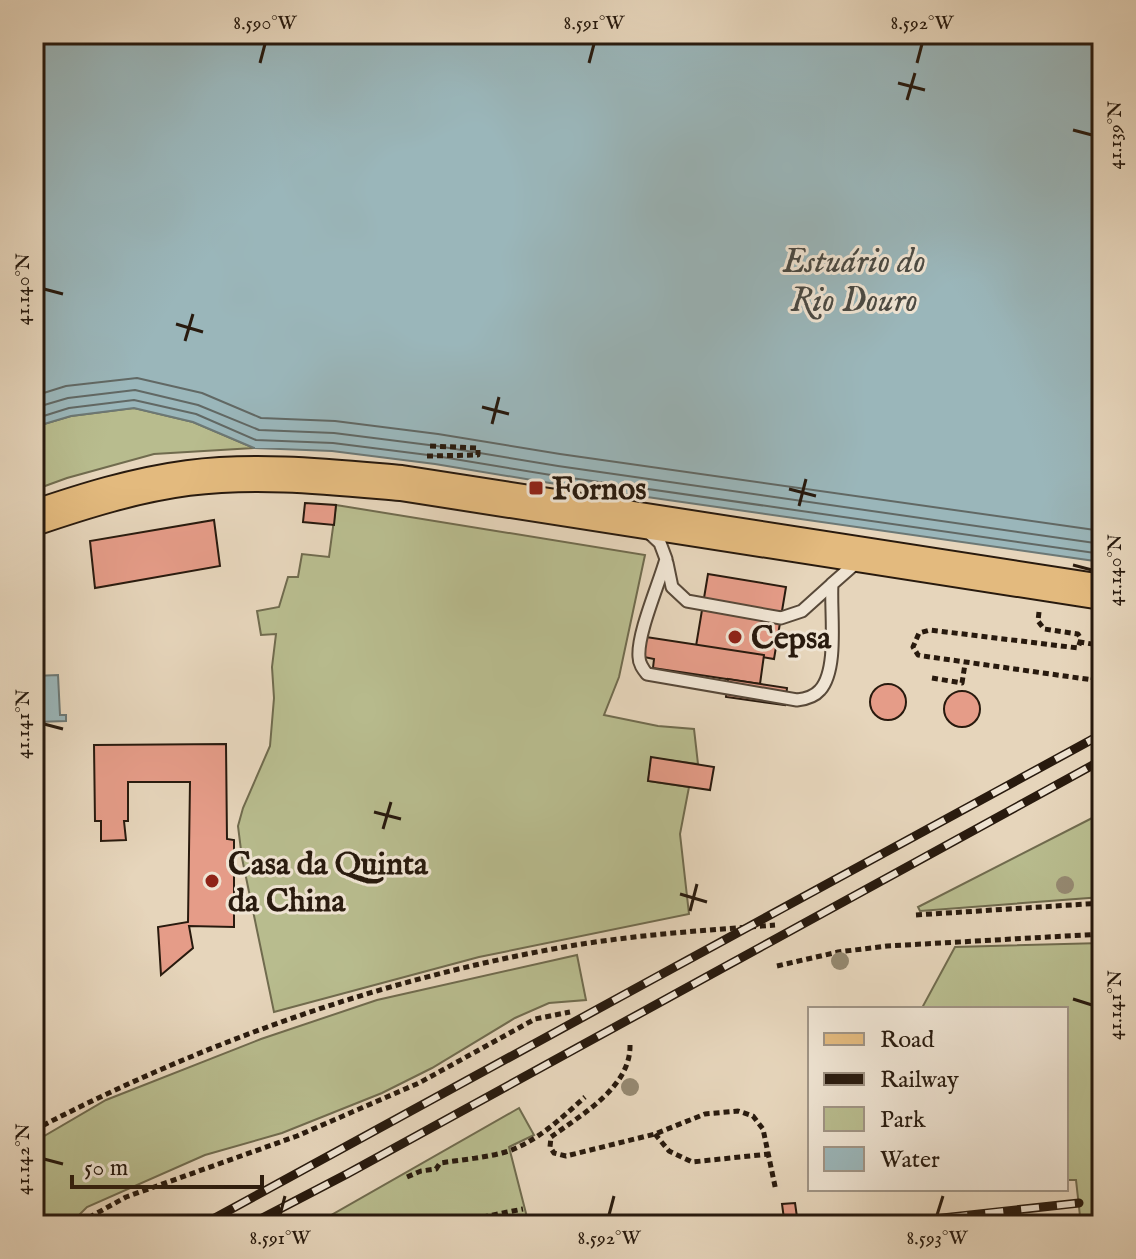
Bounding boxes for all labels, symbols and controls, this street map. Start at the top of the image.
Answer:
text: 8.590°W [233,11,298,36]
text: 8.591°W [564,11,625,36]
text: 8.592°W [891,11,954,36]
text: 41.139°N [1103,101,1128,169]
water label: Estuário do Rio Douro [781,241,926,323]
text: 41.140°N [11,253,36,325]
place label: Fornos [552,470,646,511]
marker: Fornos [527,479,545,497]
text: 41.140°N [1103,534,1128,606]
place label: Cepsa [751,619,832,660]
marker: Cepsa [726,628,744,646]
text: 41.141°N [11,689,36,759]
place label: Casa da Quinta da China [228,845,429,923]
marker: Casa da Quinta da China [203,872,221,890]
text: 41.141°N [1103,970,1128,1040]
legend [808,1007,1068,1191]
text: Road [880,1025,934,1056]
text: Railway [880,1065,959,1096]
text: Park [880,1105,926,1136]
text: 41.142°N [11,1123,36,1195]
scale bar [72,1139,262,1189]
text: Water [880,1145,940,1176]
text: 50 m [84,1153,128,1184]
text: 8.591°W [250,1226,311,1251]
text: 8.592°W [578,1226,641,1251]
text: 8.593°W [907,1226,968,1251]

